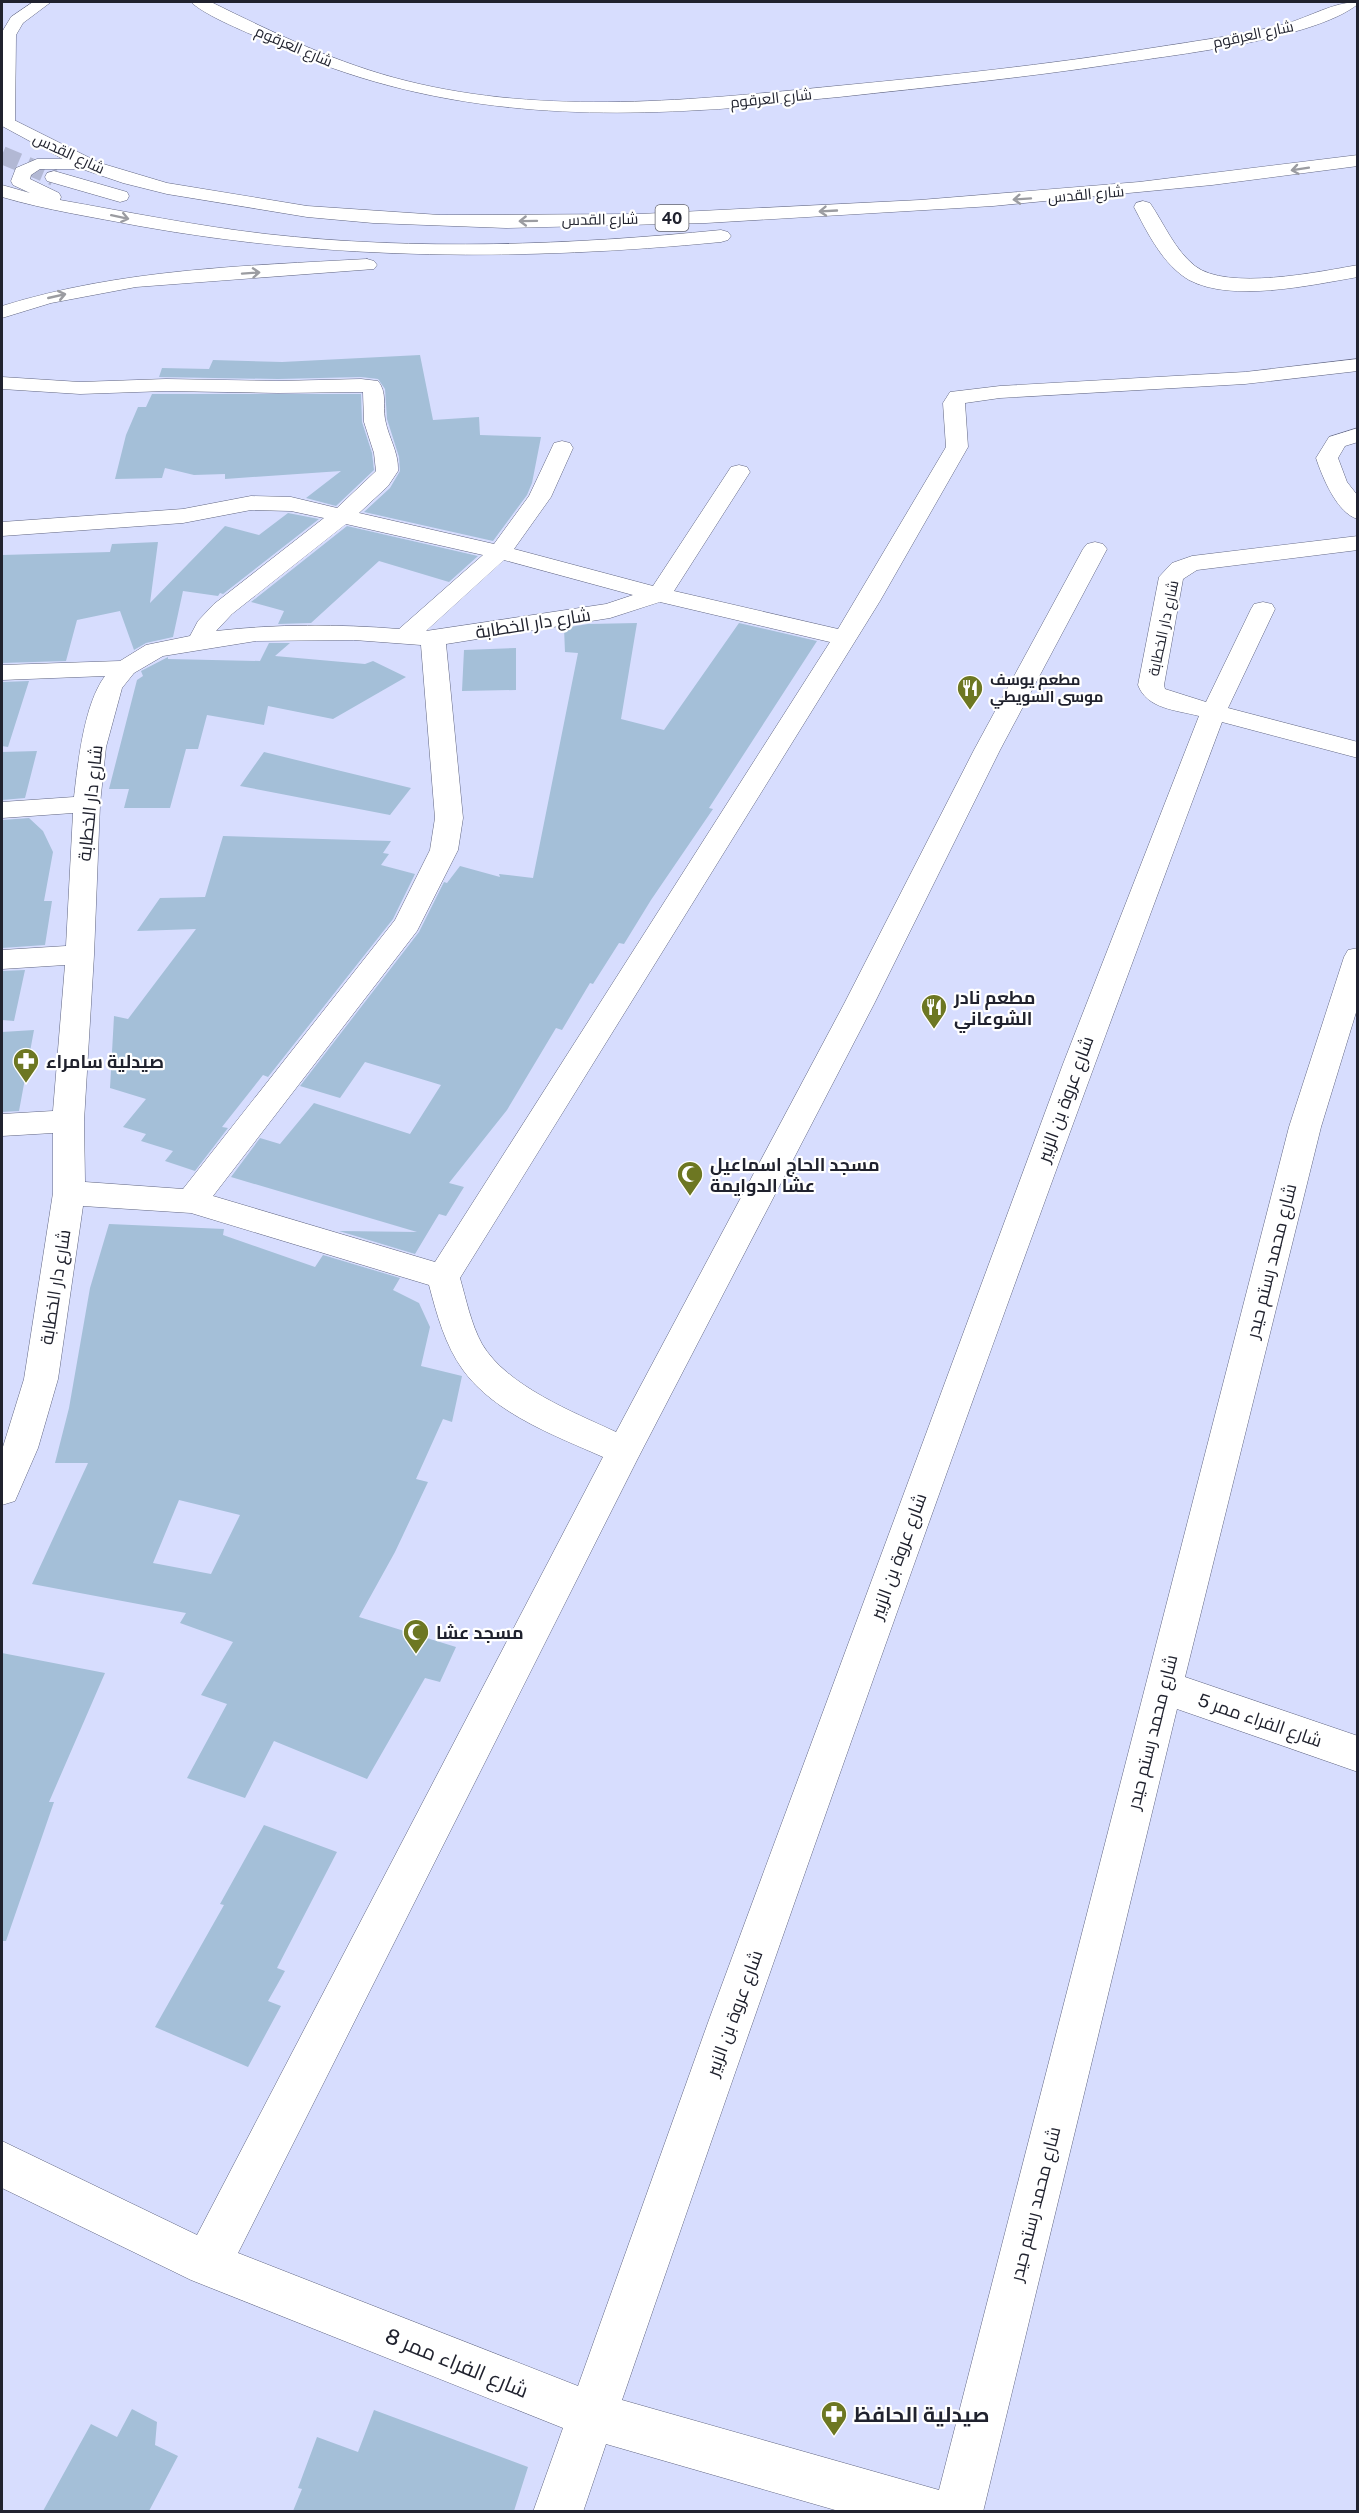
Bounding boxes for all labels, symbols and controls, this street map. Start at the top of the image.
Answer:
street label: شارع العرقوم [1211,17,1296,54]
street label: شارع العرقوم [252,22,335,73]
street label: شارع العرقوم [729,85,813,114]
street label: شارع القدس [29,129,107,180]
one-way arrow [1290,164,1310,175]
street label: شارع القدس [1047,182,1125,209]
one-way arrow [1013,194,1033,205]
road number: 40 [656,205,688,231]
one-way arrow [818,206,838,217]
street label: شارع القدس [562,210,639,231]
one-way arrow [110,212,129,223]
one-way arrow [518,215,538,227]
one-way arrow [240,267,260,278]
one-way arrow [48,289,67,301]
street label: شارع دار الخطابة [1145,579,1184,678]
street label: شارع دار الخطابة [474,604,593,644]
place label: مطعم يوسف موسى السويطي [990,671,1103,709]
restaurant icon: مطعم يوسف موسى السويطي [955,673,985,711]
street label: شارع دار الخطابة [73,744,109,862]
place label: مطعم نادر الشوعاني [953,987,1035,1034]
restaurant icon: مطعم نادر الشوعاني [919,992,949,1030]
street label: شارع عروة بن الزبير [1032,1033,1099,1166]
pharmacy icon: صيدلية سامراء [11,1046,41,1084]
place label: صيدلية سامراء [46,1051,164,1073]
place label: مسجد الحاج اسماعيل عشا الدوايمة [710,1154,880,1197]
mosque icon: مسجد الحاج اسماعيل عشا الدوايمة [675,1159,705,1197]
street label: شارع محمد رستم حيدر [1241,1182,1302,1342]
street label: شارع دار الخطابة [36,1228,76,1347]
street label: شارع عروة بن الزبير [865,1490,932,1623]
mosque icon: مسجد عشا [401,1617,431,1655]
place label: مسجد عشا [436,1622,524,1643]
street label: شارع محمد رستم حيدر [1122,1653,1183,1813]
street label: شارع الفراء ممر 5 [1194,1689,1325,1753]
street label: شارع عروة بن الزبير [701,1947,768,2080]
street label: شارع محمد رستم حيدر [1005,2125,1066,2285]
street label: شارع الفراء ممر 8 [381,2323,532,2405]
pharmacy icon: صيدلية الحافظ [819,2399,849,2437]
place label: صيدلية الحافظ [854,2402,990,2427]

